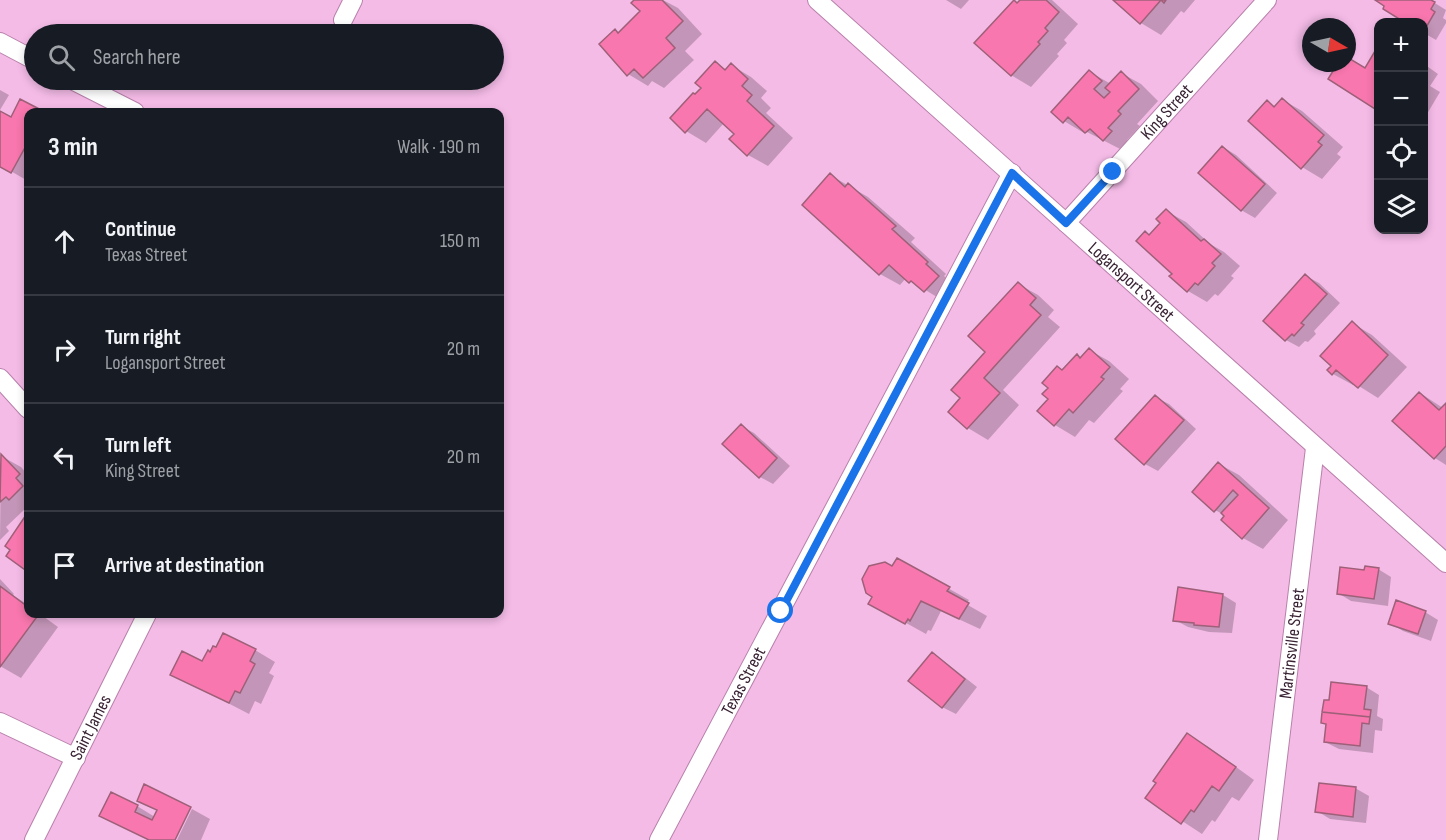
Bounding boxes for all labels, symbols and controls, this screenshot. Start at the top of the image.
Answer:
north arrow [1302,18,1356,72]
map controls [1374,18,1428,234]
button: + [1374,18,1428,72]
search box [24,24,504,90]
icon: search [45,41,78,74]
text: Search here [93,44,180,71]
button: − [1374,72,1428,126]
street label: King Street [1136,79,1197,144]
button: locate [1374,126,1428,180]
text: 3 min [48,132,98,163]
text: Walk · 190 m [397,135,480,159]
route end [1099,158,1125,184]
button: layers [1374,180,1428,234]
text: Continue [105,216,176,243]
icon: ahead [48,225,81,258]
text: 150 m [440,229,480,253]
street label: Logansport Street [1084,237,1179,326]
text: Texas Street [105,243,187,267]
text: Turn right [105,324,181,351]
icon: right [48,333,81,366]
text: 20 m [447,337,480,361]
text: Logansport Street [105,351,226,375]
text: Turn left [105,432,171,459]
icon: left [48,441,81,474]
text: 20 m [447,445,480,469]
text: King Street [105,459,180,483]
icon: arrive [48,549,81,582]
text: Arrive at destination [105,552,264,579]
street label: Martinsville Street [1275,586,1309,700]
route start [767,597,793,623]
street label: Texas Street [717,643,770,719]
street label: Saint James [65,691,115,763]

